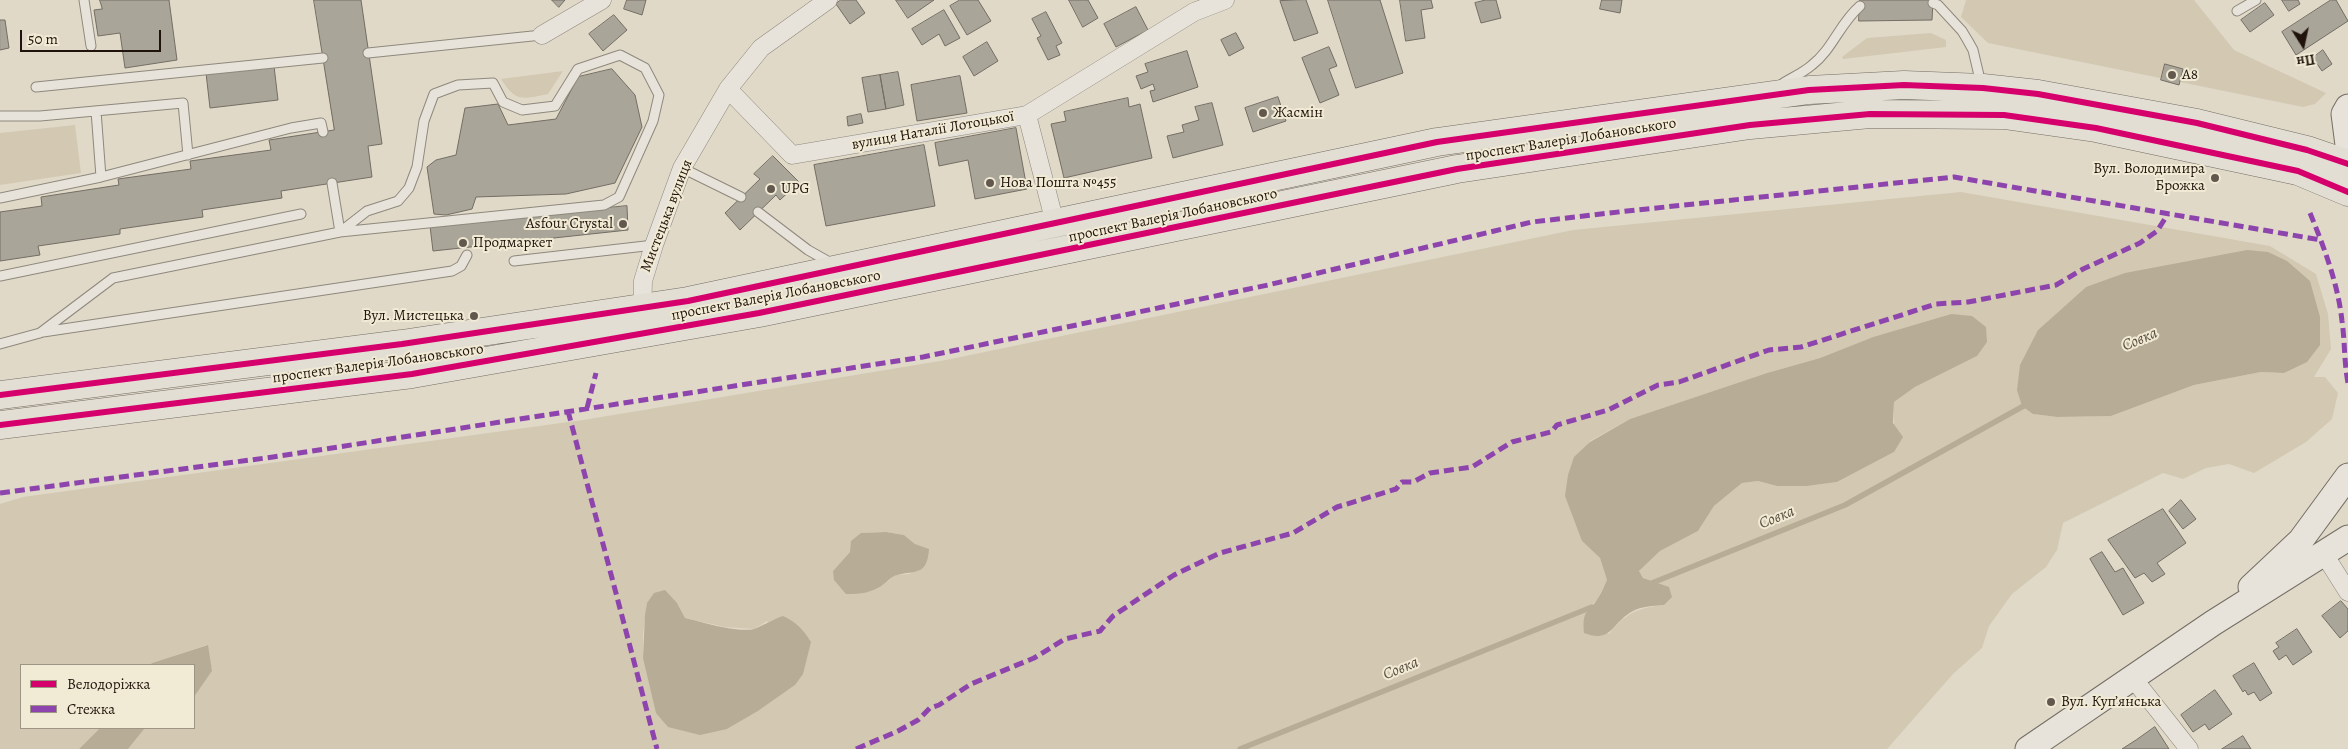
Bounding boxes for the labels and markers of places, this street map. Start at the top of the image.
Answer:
place label: А8 [2182,66,2198,84]
marker: А8 [2166,69,2178,81]
place label: Жасмін [1273,104,1323,122]
marker: Жасмін [1257,107,1269,119]
place label: Вул. Володимира Брожка [2093,160,2205,195]
marker: Вул. Володимира Брожка [2209,172,2221,184]
place label: Нова Пошта №455 [1000,174,1116,192]
marker: Нова Пошта №455 [984,177,996,189]
place label: UPG [781,180,809,198]
marker: UPG [765,183,777,195]
place label: Asfour Crystal [526,215,613,233]
marker: Asfour Crystal [617,218,629,230]
place label: Продмаркет [473,234,552,252]
marker: Продмаркет [457,237,469,249]
place label: Вул. Мистецька [363,307,464,325]
marker: Вул. Мистецька [468,310,480,322]
place label: Вул. Куп’янська [2061,693,2161,711]
marker: Вул. Куп’янська [2045,696,2057,708]

